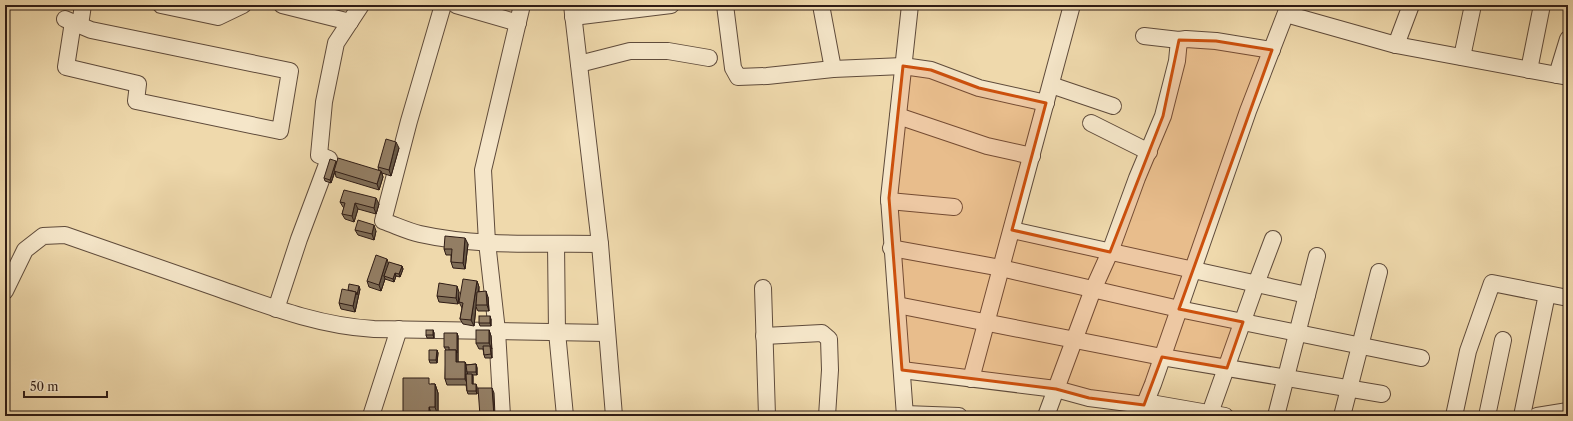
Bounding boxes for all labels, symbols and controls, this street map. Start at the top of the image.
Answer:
scale bar [24,373,107,399]
text: 50 m [30,379,59,394]

